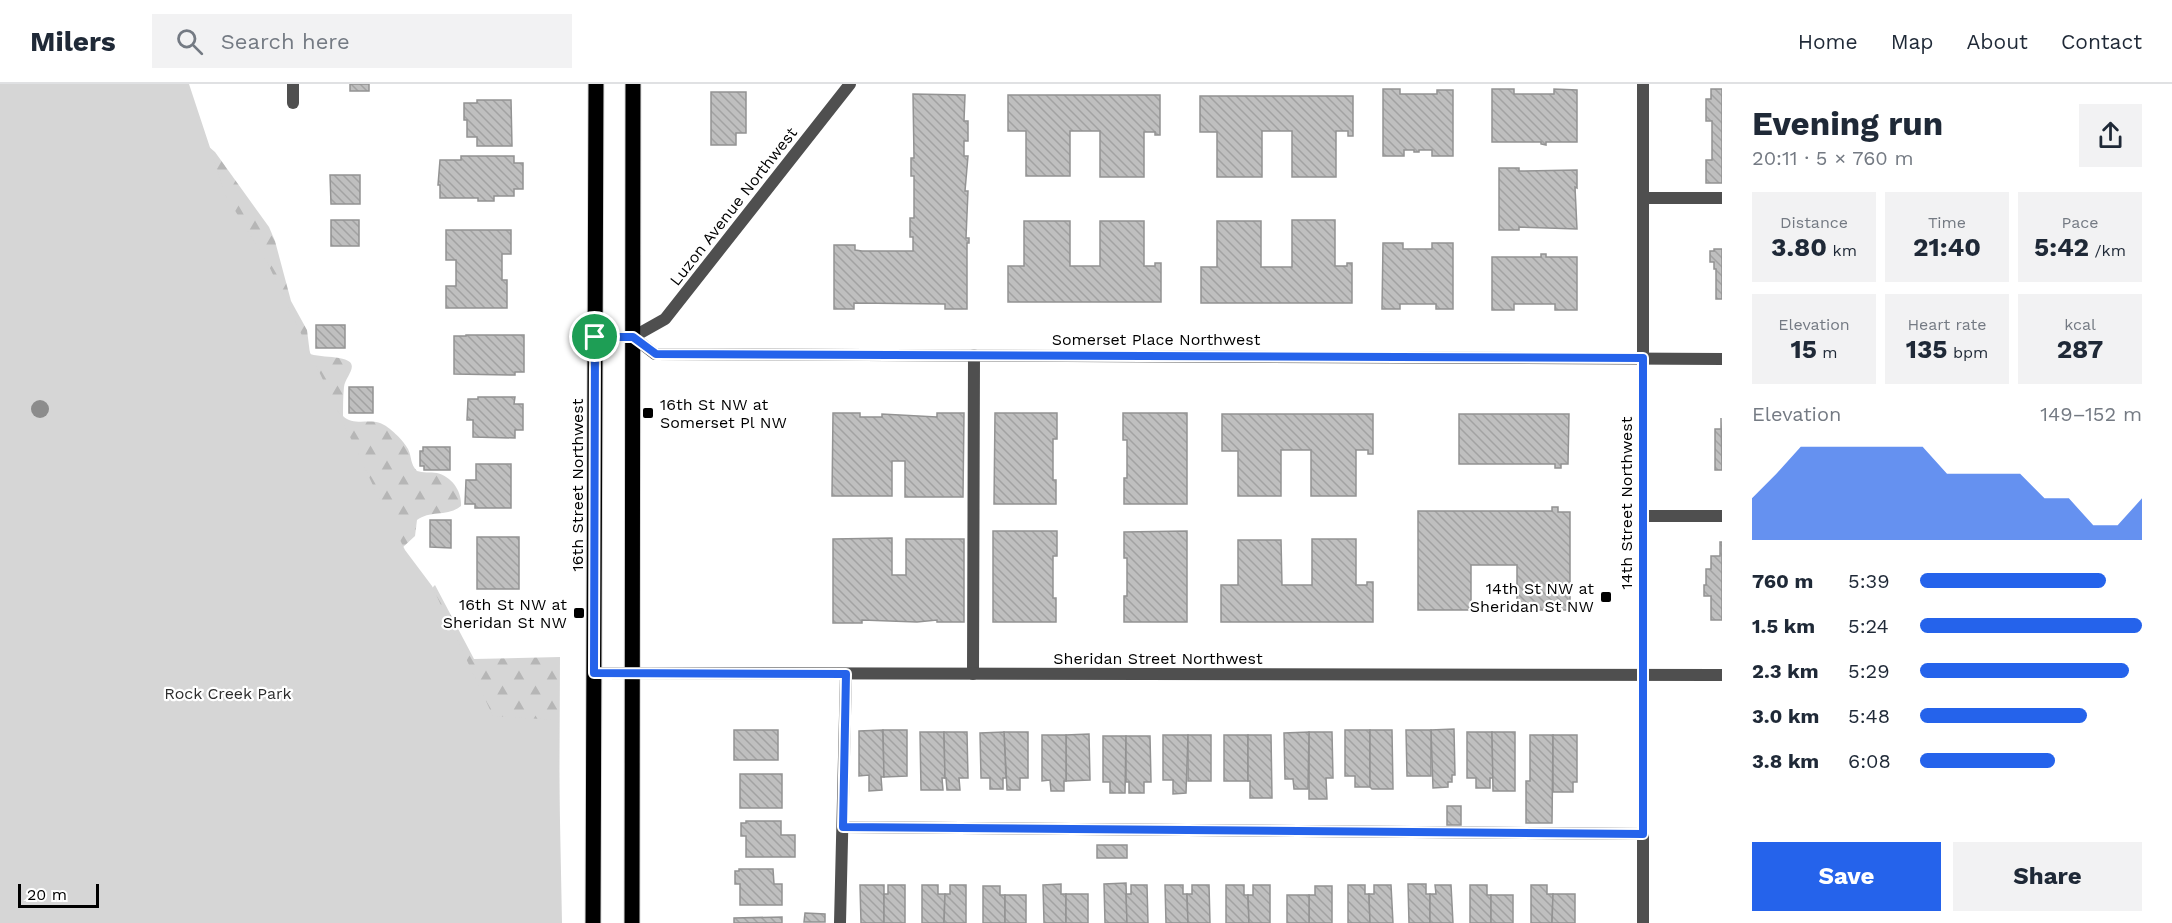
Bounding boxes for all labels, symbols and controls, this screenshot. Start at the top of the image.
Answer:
search box [152,14,572,68]
text: Milers [30,25,116,58]
icon: search [173,25,206,58]
text: Search here [221,29,350,54]
text: Home [1798,29,1858,54]
text: Map [1891,29,1934,54]
text: About [1967,29,2028,54]
text: Contact [2061,29,2142,54]
text: Evening run [1752,104,1943,143]
button: share [2079,104,2142,167]
street label: Luzon Avenue Northwest [666,123,801,289]
text: 20:11 · 5 × 760 m [1752,146,1914,170]
text: Distance [1780,213,1848,232]
text: Time [1928,213,1966,232]
text: Pace [2061,213,2099,232]
text: 3.80 [1771,232,1827,262]
text: 21:40 [1913,232,1981,262]
text: 5:42 [2034,232,2089,262]
text: km [1827,241,1857,260]
text: /km [2089,241,2126,260]
pin [569,311,620,362]
text: Elevation [1778,315,1850,334]
text: Heart rate [1907,315,1987,334]
text: kcal [2064,315,2096,334]
icon: arrive [578,320,611,353]
street label: Somerset Place Northwest [1052,330,1261,349]
text: 15 [1790,334,1817,364]
text: 135 [1906,334,1948,364]
text: 287 [2057,334,2103,364]
text: m [1817,343,1838,362]
text: bpm [1948,343,1988,362]
place label: 16th St NW at Somerset Pl NW [660,395,787,432]
street label: 16th Street Northwest [568,398,587,571]
text: Elevation [1752,402,1841,426]
text: 149–152 m [2040,402,2142,426]
marker: 16th St NW at Somerset Pl NW [641,406,655,420]
street label: 14th Street Northwest [1617,416,1636,589]
text: 760 m [1752,569,1813,593]
text: 5:39 [1848,569,1890,593]
place label: 14th St NW at Sheridan St NW [1470,579,1594,616]
marker: 14th St NW at Sheridan St NW [1599,590,1613,604]
place label: 16th St NW at Sheridan St NW [443,595,567,632]
marker: 16th St NW at Sheridan St NW [572,606,586,620]
text: 1.5 km [1752,614,1815,638]
text: 5:24 [1848,614,1889,638]
street label: Sheridan Street Northwest [1053,649,1263,668]
text: 2.3 km [1752,659,1819,683]
text: 5:29 [1848,659,1890,683]
park label: Rock Creek Park [164,684,292,703]
text: 3.0 km [1752,704,1819,728]
text: 5:48 [1848,704,1890,728]
text: 3.8 km [1752,749,1819,773]
text: 6:08 [1848,749,1891,773]
button: Save [1752,842,1941,911]
button: Share [1953,842,2142,911]
scale bar [18,881,99,908]
text: 20 m [27,885,67,904]

